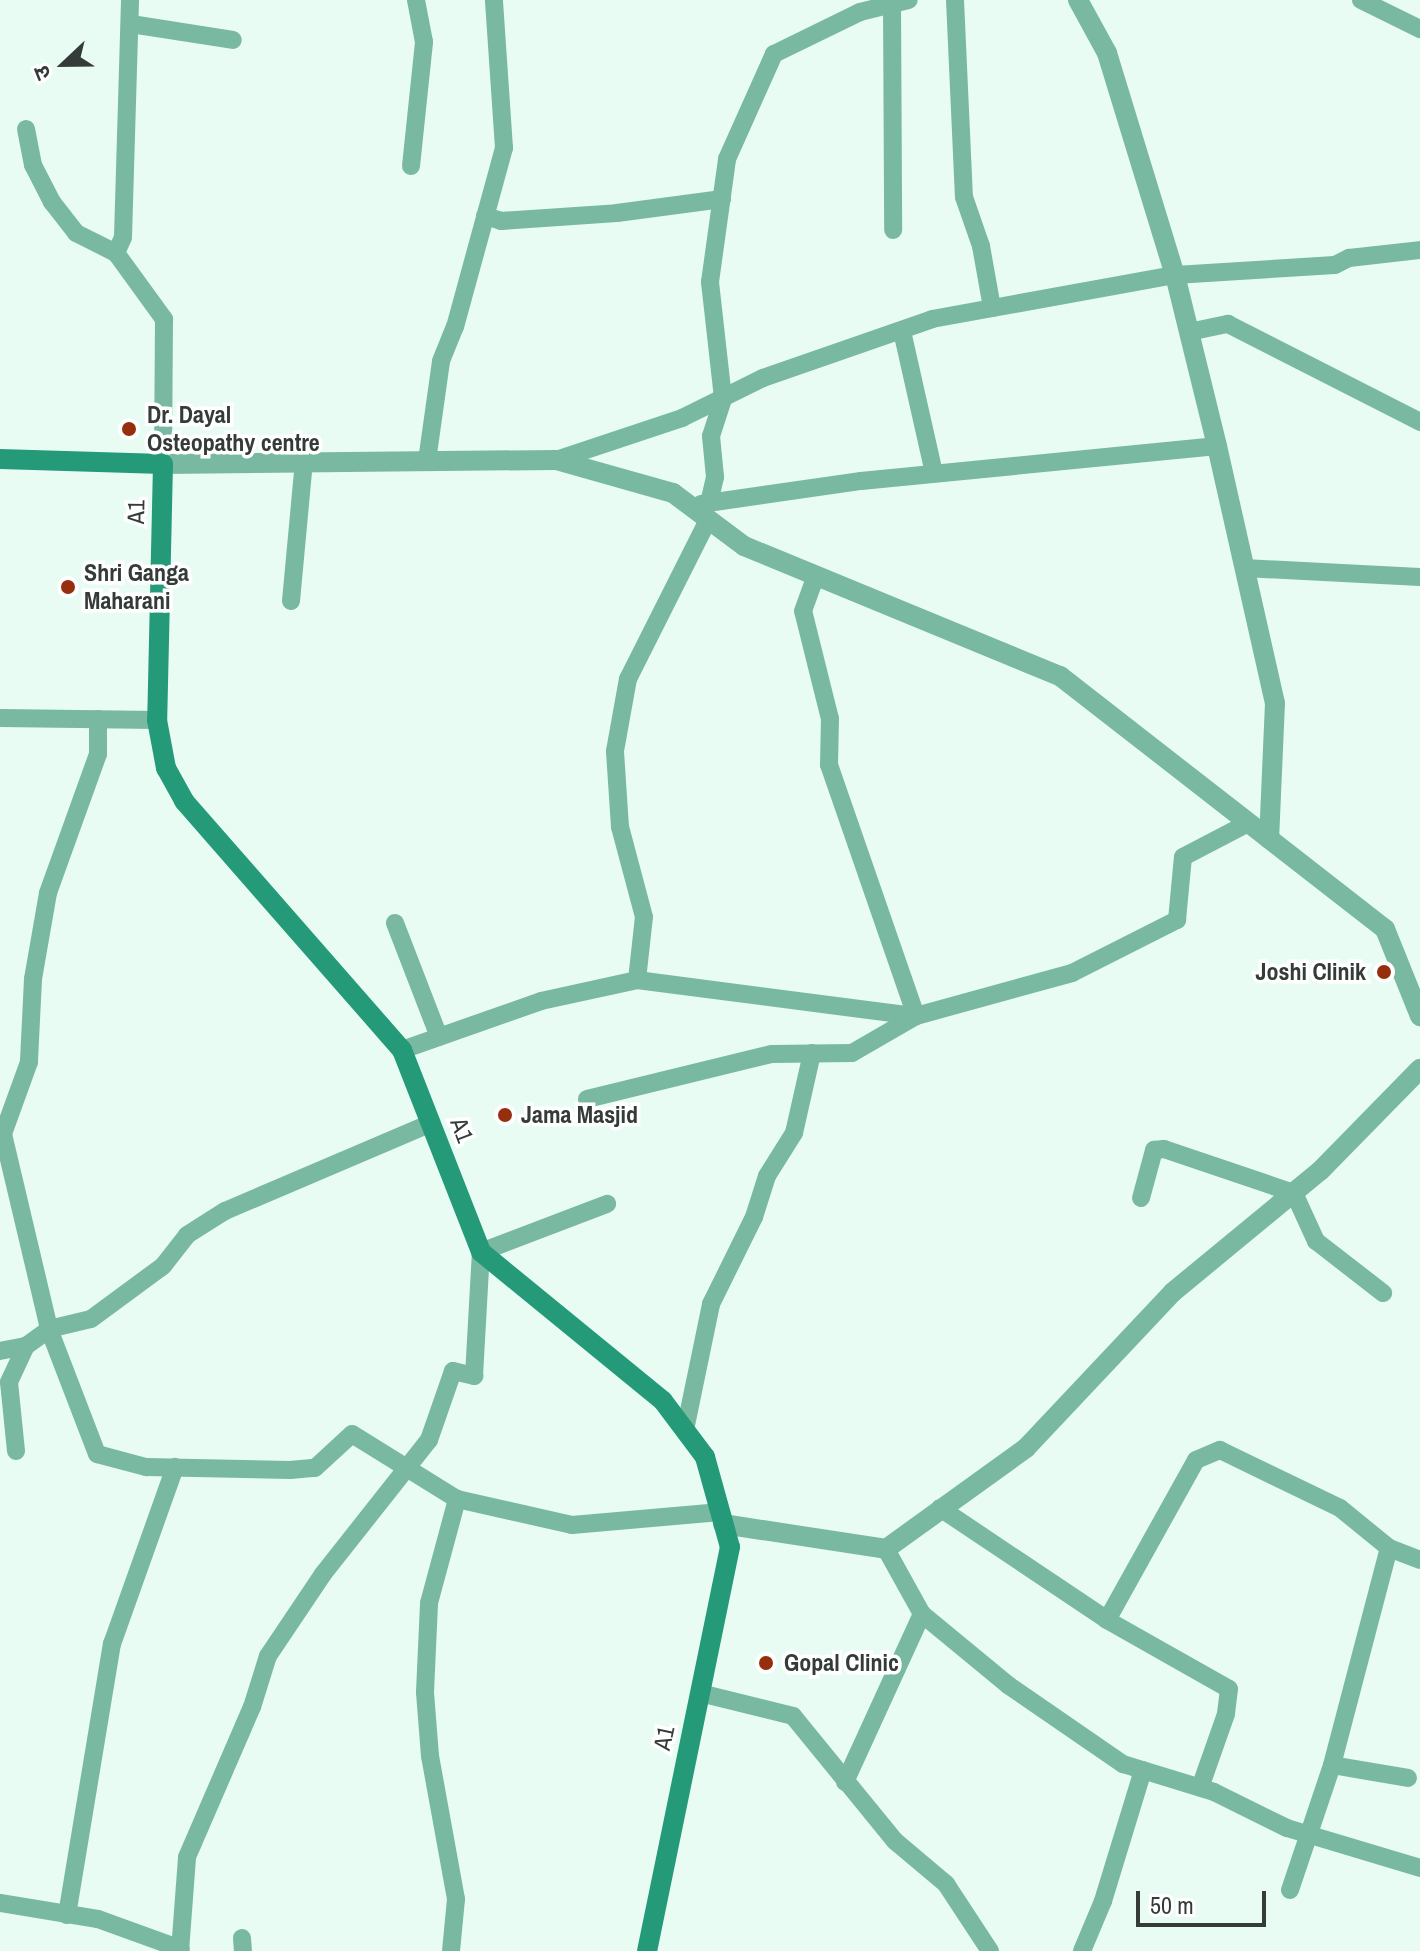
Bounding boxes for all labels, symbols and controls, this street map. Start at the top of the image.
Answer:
north arrow [24,24,104,104]
text: उ [25,61,58,85]
place label: Dr. Dayal Osteopathy centre [147,401,320,457]
marker: Dr. Dayal Osteopathy centre [118,418,140,440]
street label: A1 [121,500,151,524]
place label: Shri Ganga Maharani [84,559,189,615]
marker: Shri Ganga Maharani [59,578,77,596]
place label: Joshi Clinik [1256,958,1366,986]
marker: Joshi Clinik [1373,961,1395,983]
place label: Jama Masjid [521,1101,638,1129]
marker: Jama Masjid [496,1106,514,1124]
street label: A1 [444,1114,480,1146]
place label: Gopal Clinic [784,1649,899,1677]
marker: Gopal Clinic [755,1652,777,1674]
street label: A1 [647,1723,681,1753]
scale bar [1140,1875,1270,1925]
text: 50 m [1150,1889,1194,1921]

